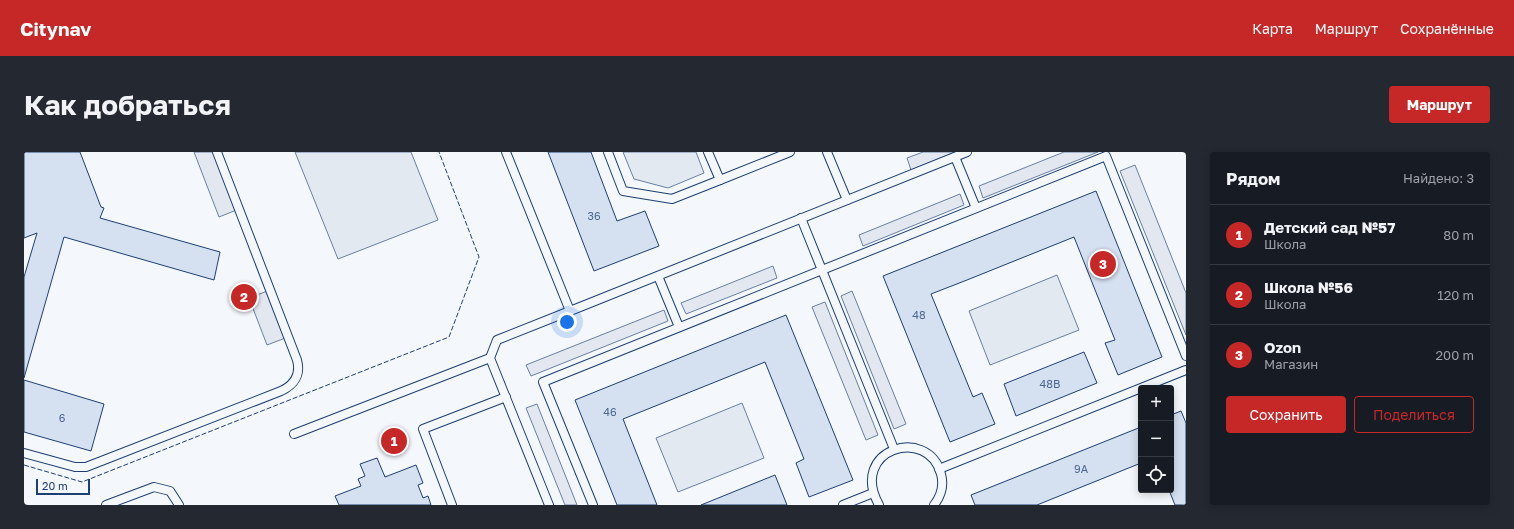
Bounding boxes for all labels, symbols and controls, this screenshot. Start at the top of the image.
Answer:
text: Citynav [20,17,92,40]
text: Карта [1252,20,1293,37]
text: Маршрут [1315,20,1378,37]
text: Сохранённые [1400,20,1494,37]
button: Маршрут [1389,86,1490,123]
text: Как добраться [24,88,231,121]
text: Рядом [1226,168,1280,189]
text: Найдено: 3 [1403,170,1474,186]
house number: 36 [587,209,601,222]
text: Детский сад №57 [1264,218,1395,236]
text: 1 [1236,227,1242,243]
text: 80 m [1443,227,1474,243]
text: Школа [1264,236,1306,252]
pin: 3 [1090,249,1116,279]
text: Школа №56 [1264,278,1353,296]
pin: 2 [231,282,257,312]
text: 2 [1235,287,1243,303]
text: 120 m [1437,287,1474,303]
text: Школа [1264,296,1306,312]
house number: 48 [912,308,926,321]
your location [557,312,577,332]
text: Ozon [1264,338,1301,356]
text: 3 [1235,347,1243,363]
text: 200 m [1436,347,1474,363]
text: Магазин [1264,356,1318,372]
house number: 48В [1040,377,1060,390]
map controls [1138,385,1174,493]
button: + [1138,385,1174,421]
button: Сохранить [1226,396,1346,433]
button: Поделиться [1354,396,1474,433]
house number: 46 [603,405,617,418]
house number: 6 [59,411,66,424]
button: − [1138,421,1174,457]
pin: 1 [381,426,407,456]
button: locate [1138,457,1174,493]
house number: 9А [1074,462,1089,475]
scale bar [36,477,90,496]
text: 20 m [42,479,68,492]

